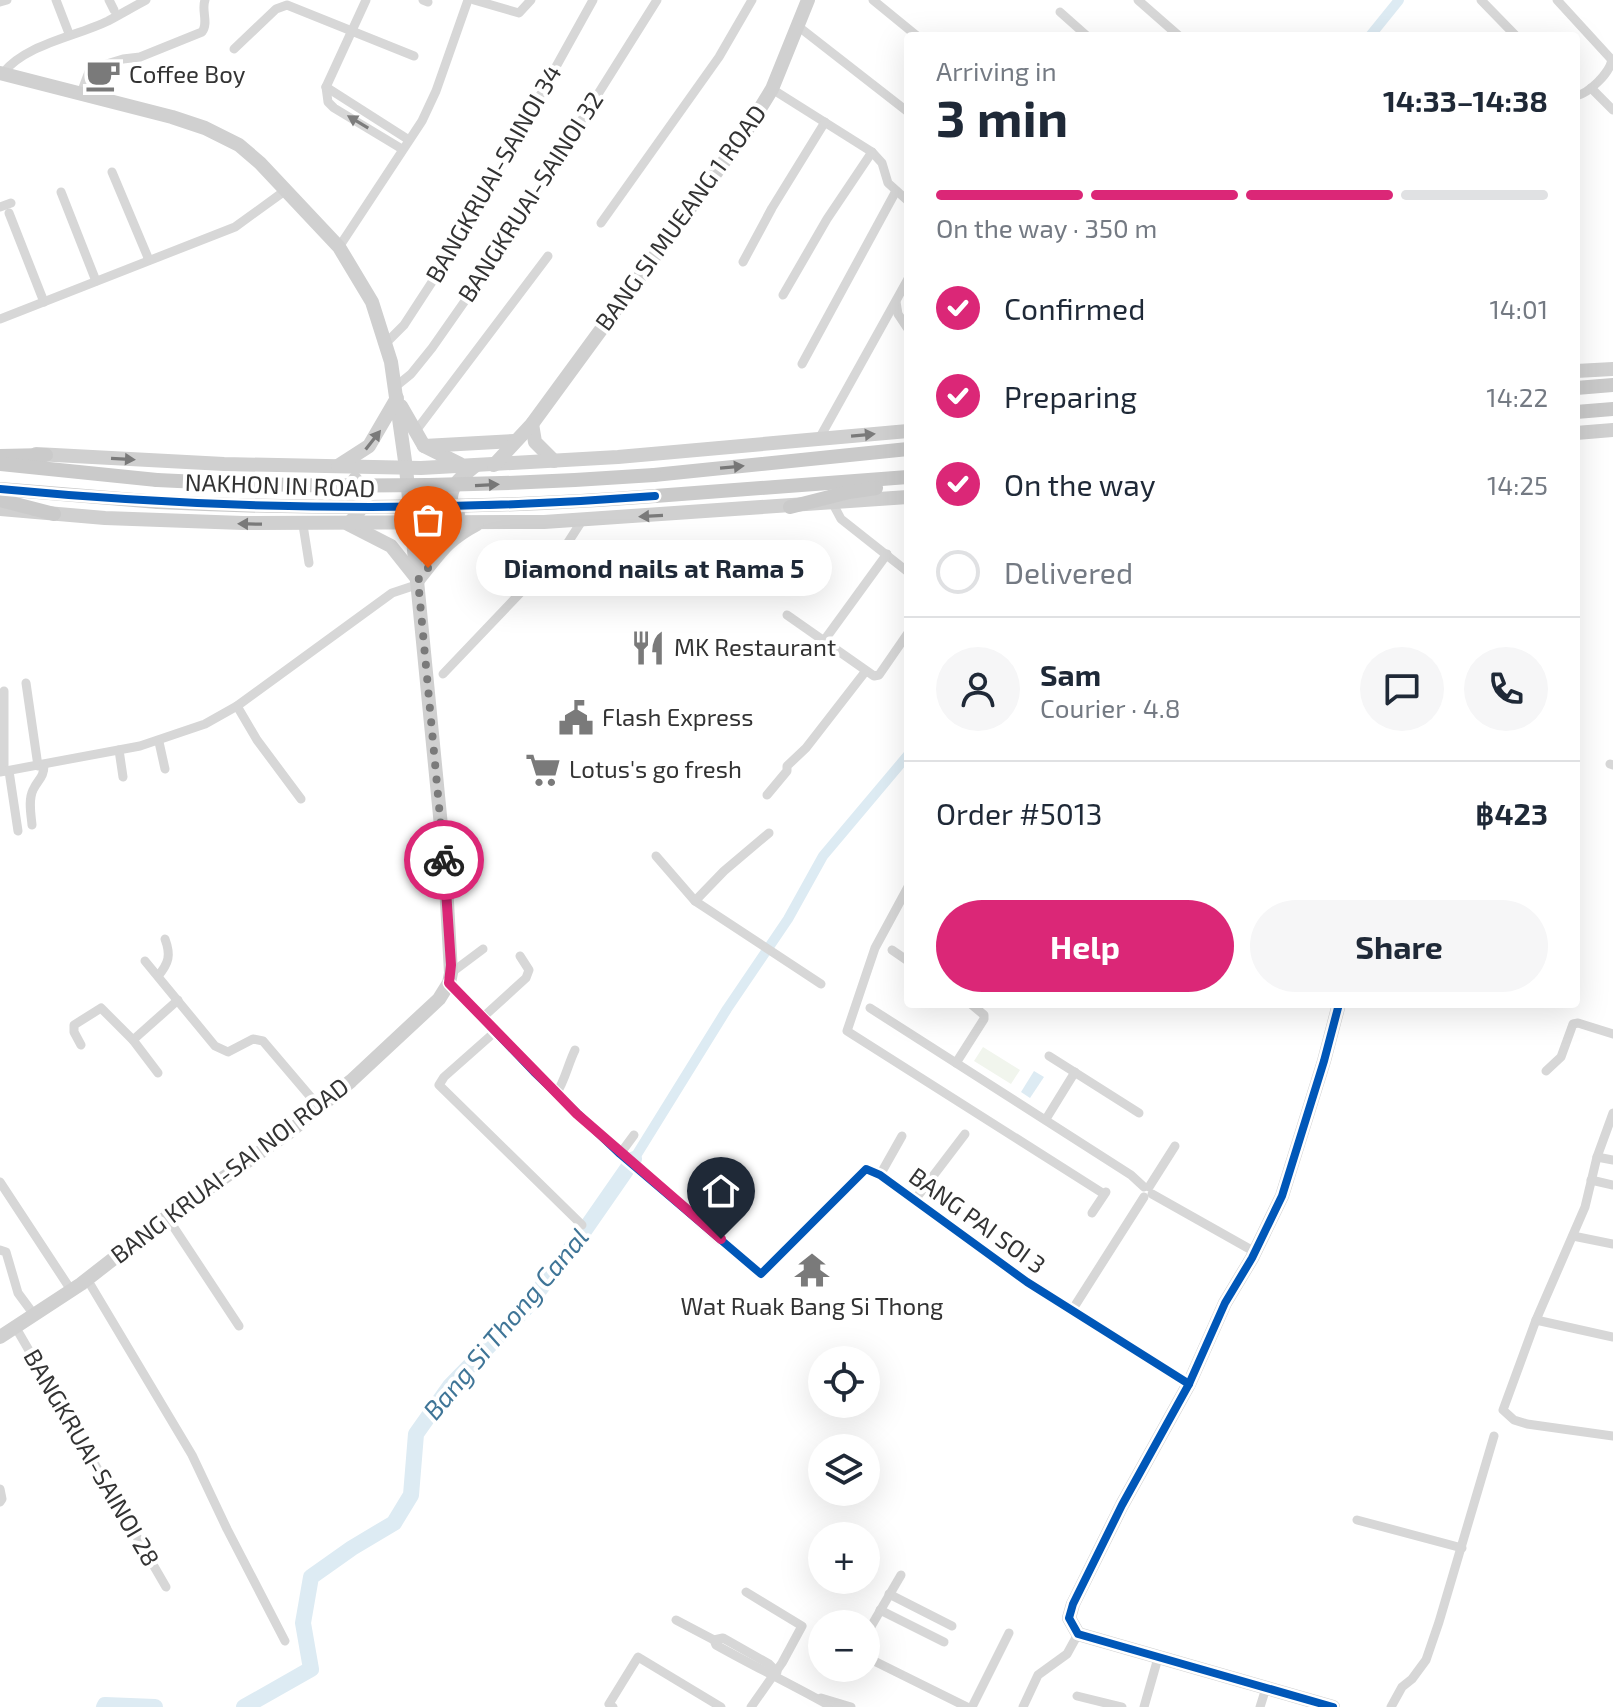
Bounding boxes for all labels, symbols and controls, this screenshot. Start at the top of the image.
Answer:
text: Arriving in [936,55,1057,86]
cafe icon: Coffee Boy [84,56,122,94]
place label: Coffee Boy [129,59,246,88]
street label: BANGKRUAI-SAINOI 34 [419,60,567,287]
text: 14:33–14:38 [1383,82,1548,118]
text: 3 min [936,85,1068,147]
street label: BANGKRUAI-SAINOI 32 [451,86,608,307]
street label: BANG SI MUEANG 1 ROAD [588,99,771,335]
one-way arrow [347,115,369,129]
text: On the way · 350 m [936,212,1157,243]
icon: check [936,286,980,330]
text: Confirmed [1004,290,1145,326]
text: 14:01 [1489,293,1548,324]
icon: check [936,374,980,418]
text: Preparing [1004,378,1137,414]
text: 14:22 [1486,381,1548,412]
one-way arrow [851,429,876,442]
one-way arrow [364,430,380,450]
one-way arrow [111,453,136,466]
one-way arrow [720,460,745,473]
icon: check [936,462,980,506]
text: On the way [1004,466,1156,502]
street label: NAKHON IN ROAD [184,467,376,502]
text: 14:25 [1487,469,1548,500]
one-way arrow [475,478,500,491]
pin [394,486,462,568]
icon: bag [406,498,450,542]
one-way arrow [638,509,663,522]
one-way arrow [237,517,262,530]
callout: Diamond nails at Rama 5 [476,540,832,596]
text: Diamond nails at Rama 5 [504,552,804,583]
text: Delivered [1004,554,1133,590]
restaurant icon: MK Restaurant [629,629,667,667]
place label: MK Restaurant [674,632,836,661]
button: person [936,647,1020,731]
button: chat [1360,647,1444,731]
button: phone [1464,647,1548,731]
text: Sam [1040,656,1101,692]
text: Courier · 4.8 [1040,692,1181,723]
public building icon: Flash Express [557,699,595,737]
place label: Flash Express [602,702,753,731]
supermarket icon: Lotus's go fresh [524,751,562,789]
place label: Lotus's go fresh [569,754,742,783]
text: Order #5013 [936,795,1103,831]
text: ฿423 [1475,795,1548,831]
courier [404,820,484,900]
icon: bike [422,838,466,882]
button: Help [936,900,1234,992]
button: Share [1250,900,1548,992]
street label: BANG KRUAI-SAI NOI ROAD [105,1071,354,1269]
pin [687,1157,755,1239]
street label: BANG PAI SOI 3 [904,1161,1052,1279]
icon: home [699,1169,743,1213]
water label: Bang Si Thong Canal [416,1221,594,1425]
temple icon: Wat Ruak Bang Si Thong [793,1251,831,1289]
place label: Wat Ruak Bang Si Thong [681,1291,943,1320]
street label: BANGKRUAI-SAINOI 28 [18,1344,166,1571]
map controls [808,1346,880,1682]
button: locate [808,1346,880,1418]
button: layers [808,1434,880,1506]
button: + [808,1522,880,1594]
button: − [808,1610,880,1682]

